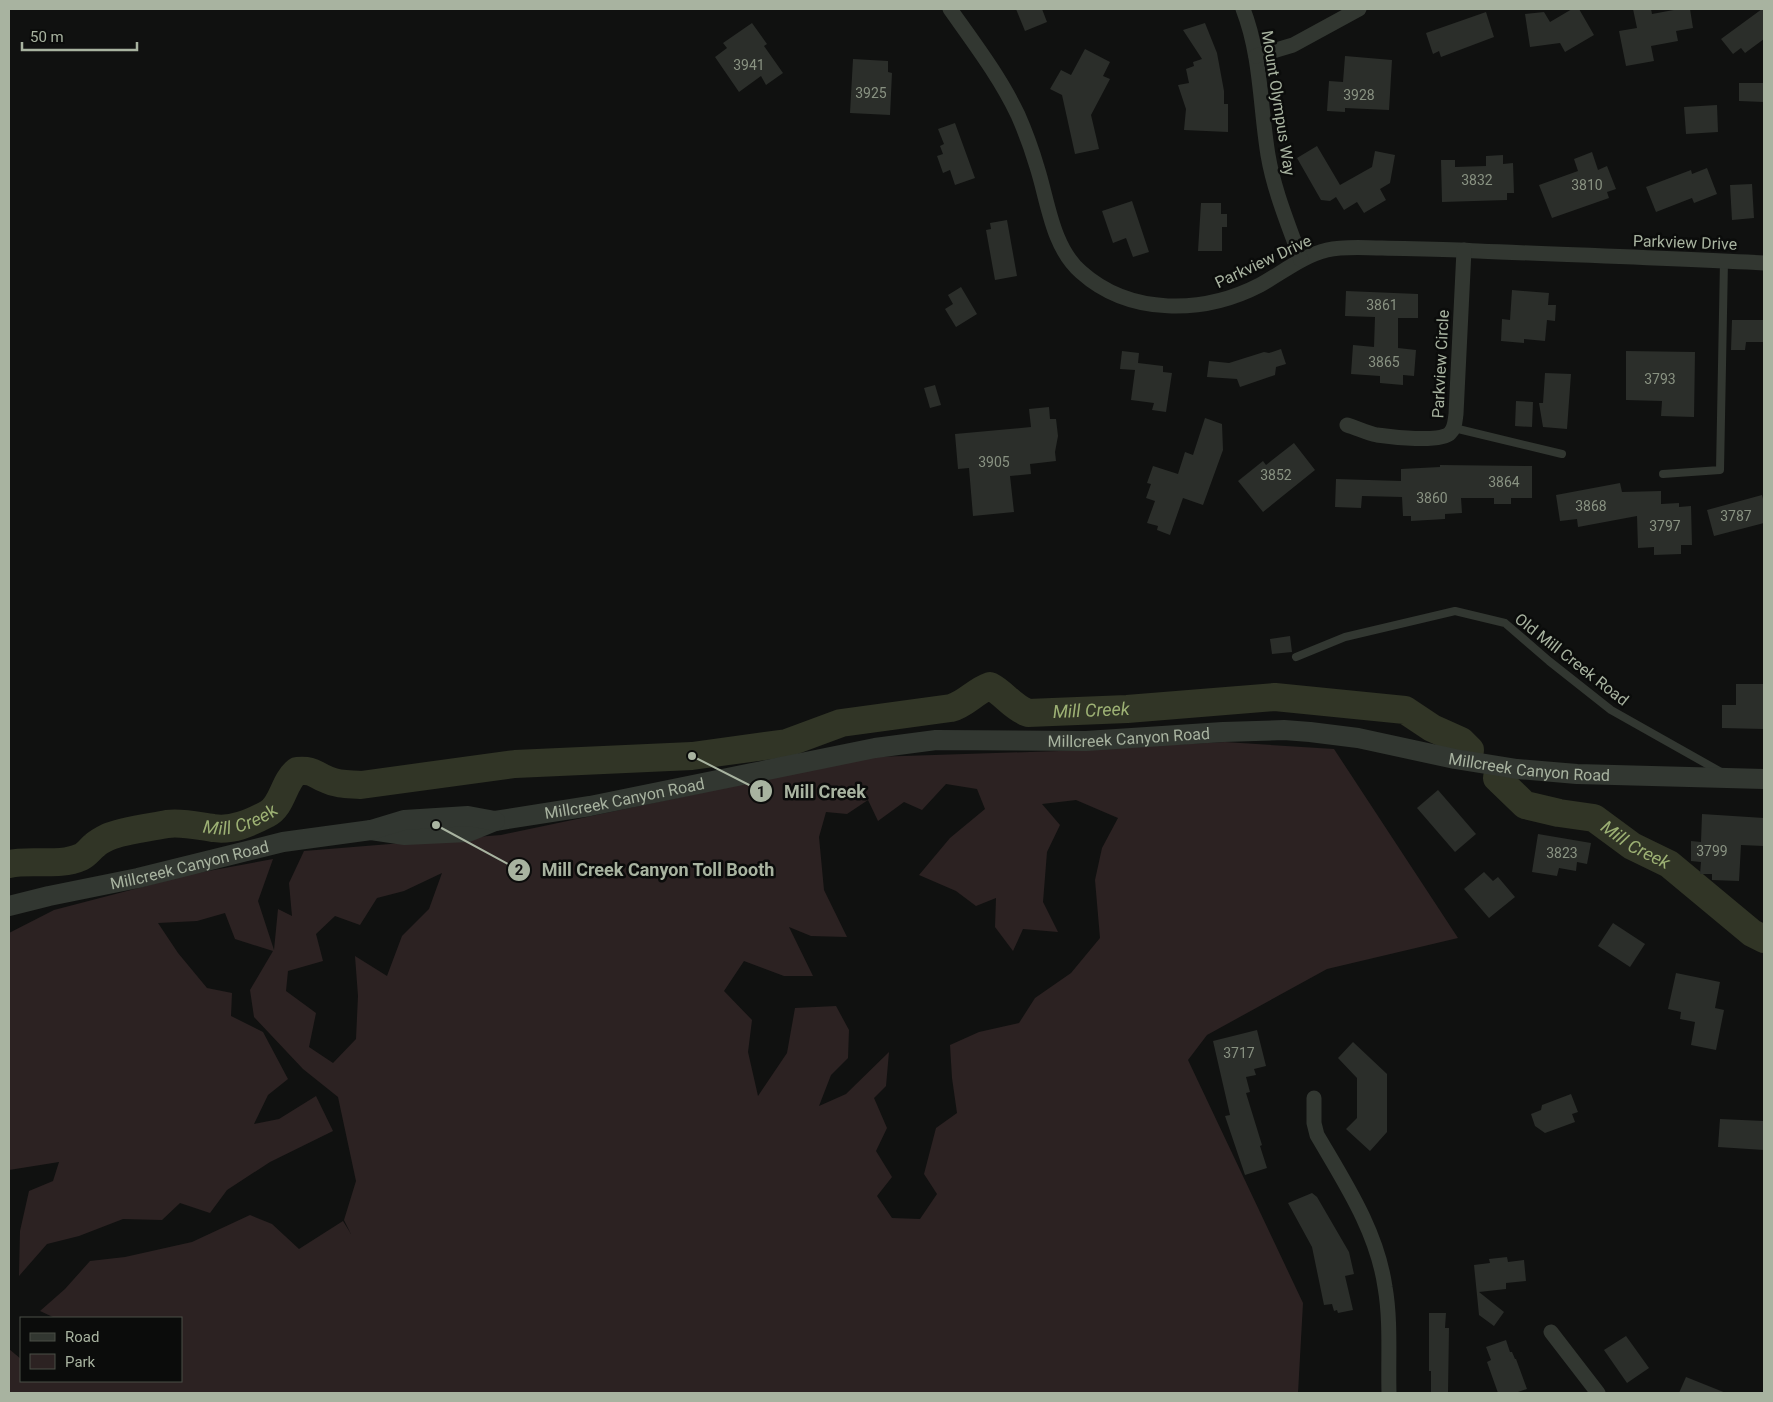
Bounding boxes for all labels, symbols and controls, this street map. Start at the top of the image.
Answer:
scale bar [22,20,138,52]
text: 50 m [30,28,64,46]
street label: Mount Olympus Way [1258,29,1299,177]
house number: 3941 [733,57,765,73]
house number: 3925 [855,85,887,101]
house number: 3928 [1343,87,1375,103]
house number: 3832 [1461,172,1493,188]
house number: 3810 [1571,177,1603,193]
street label: Parkview Drive [1212,231,1314,292]
street label: Parkview Drive [1633,231,1737,254]
house number: 3861 [1366,297,1398,313]
street label: Parkview Circle [1428,309,1453,419]
house number: 3865 [1368,354,1400,370]
house number: 3793 [1644,371,1676,387]
house number: 3905 [978,454,1010,470]
house number: 3852 [1260,467,1292,483]
house number: 3864 [1488,474,1520,490]
house number: 3860 [1416,490,1448,506]
house number: 3868 [1575,498,1607,514]
house number: 3787 [1720,508,1752,524]
house number: 3797 [1649,518,1681,534]
street label: Old Mill Creek Road [1511,609,1632,710]
water label: Mill Creek [1052,698,1131,722]
street label: Millcreek Canyon Road [1048,724,1210,751]
street label: Millcreek Canyon Road [1447,749,1610,785]
street label: Millcreek Canyon Road [543,774,706,823]
callout: Mill Creek [749,775,876,808]
text: Mill Creek [784,781,866,802]
text: 1 [757,783,765,801]
water label: Mill Creek [202,799,283,839]
water label: Mill Creek [1597,816,1675,873]
street label: Millcreek Canyon Road [109,837,271,893]
house number: 3799 [1696,843,1728,859]
house number: 3823 [1546,845,1578,861]
callout: Mill Creek Canyon Toll Booth [507,854,785,887]
text: Mill Creek Canyon Toll Booth [542,859,774,880]
text: 2 [515,861,524,879]
house number: 3717 [1223,1045,1255,1061]
legend [20,1317,182,1382]
text: Road [65,1328,99,1346]
text: Park [65,1353,96,1371]

